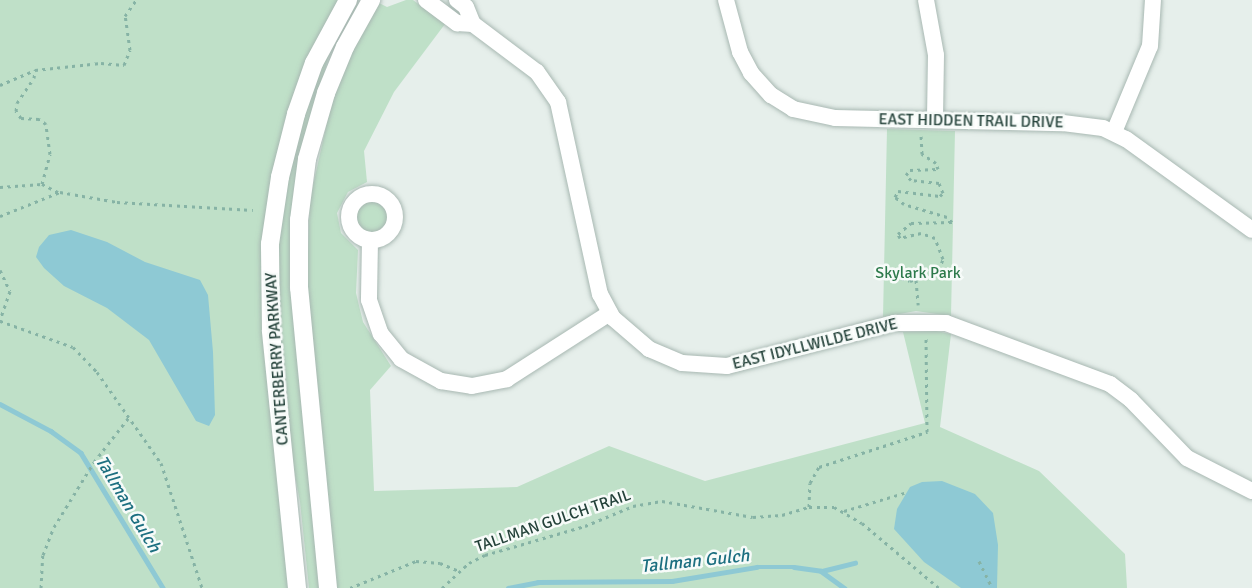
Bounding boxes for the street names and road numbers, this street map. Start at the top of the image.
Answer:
street label: EAST HIDDEN TRAIL DRIVE [878,110,1064,132]
street label: CANTERBERRY PARKWAY [261,272,293,446]
street label: EAST IDYLLWILDE DRIVE [730,314,900,374]
street label: TALLMAN GULCH TRAIL [473,485,633,557]

